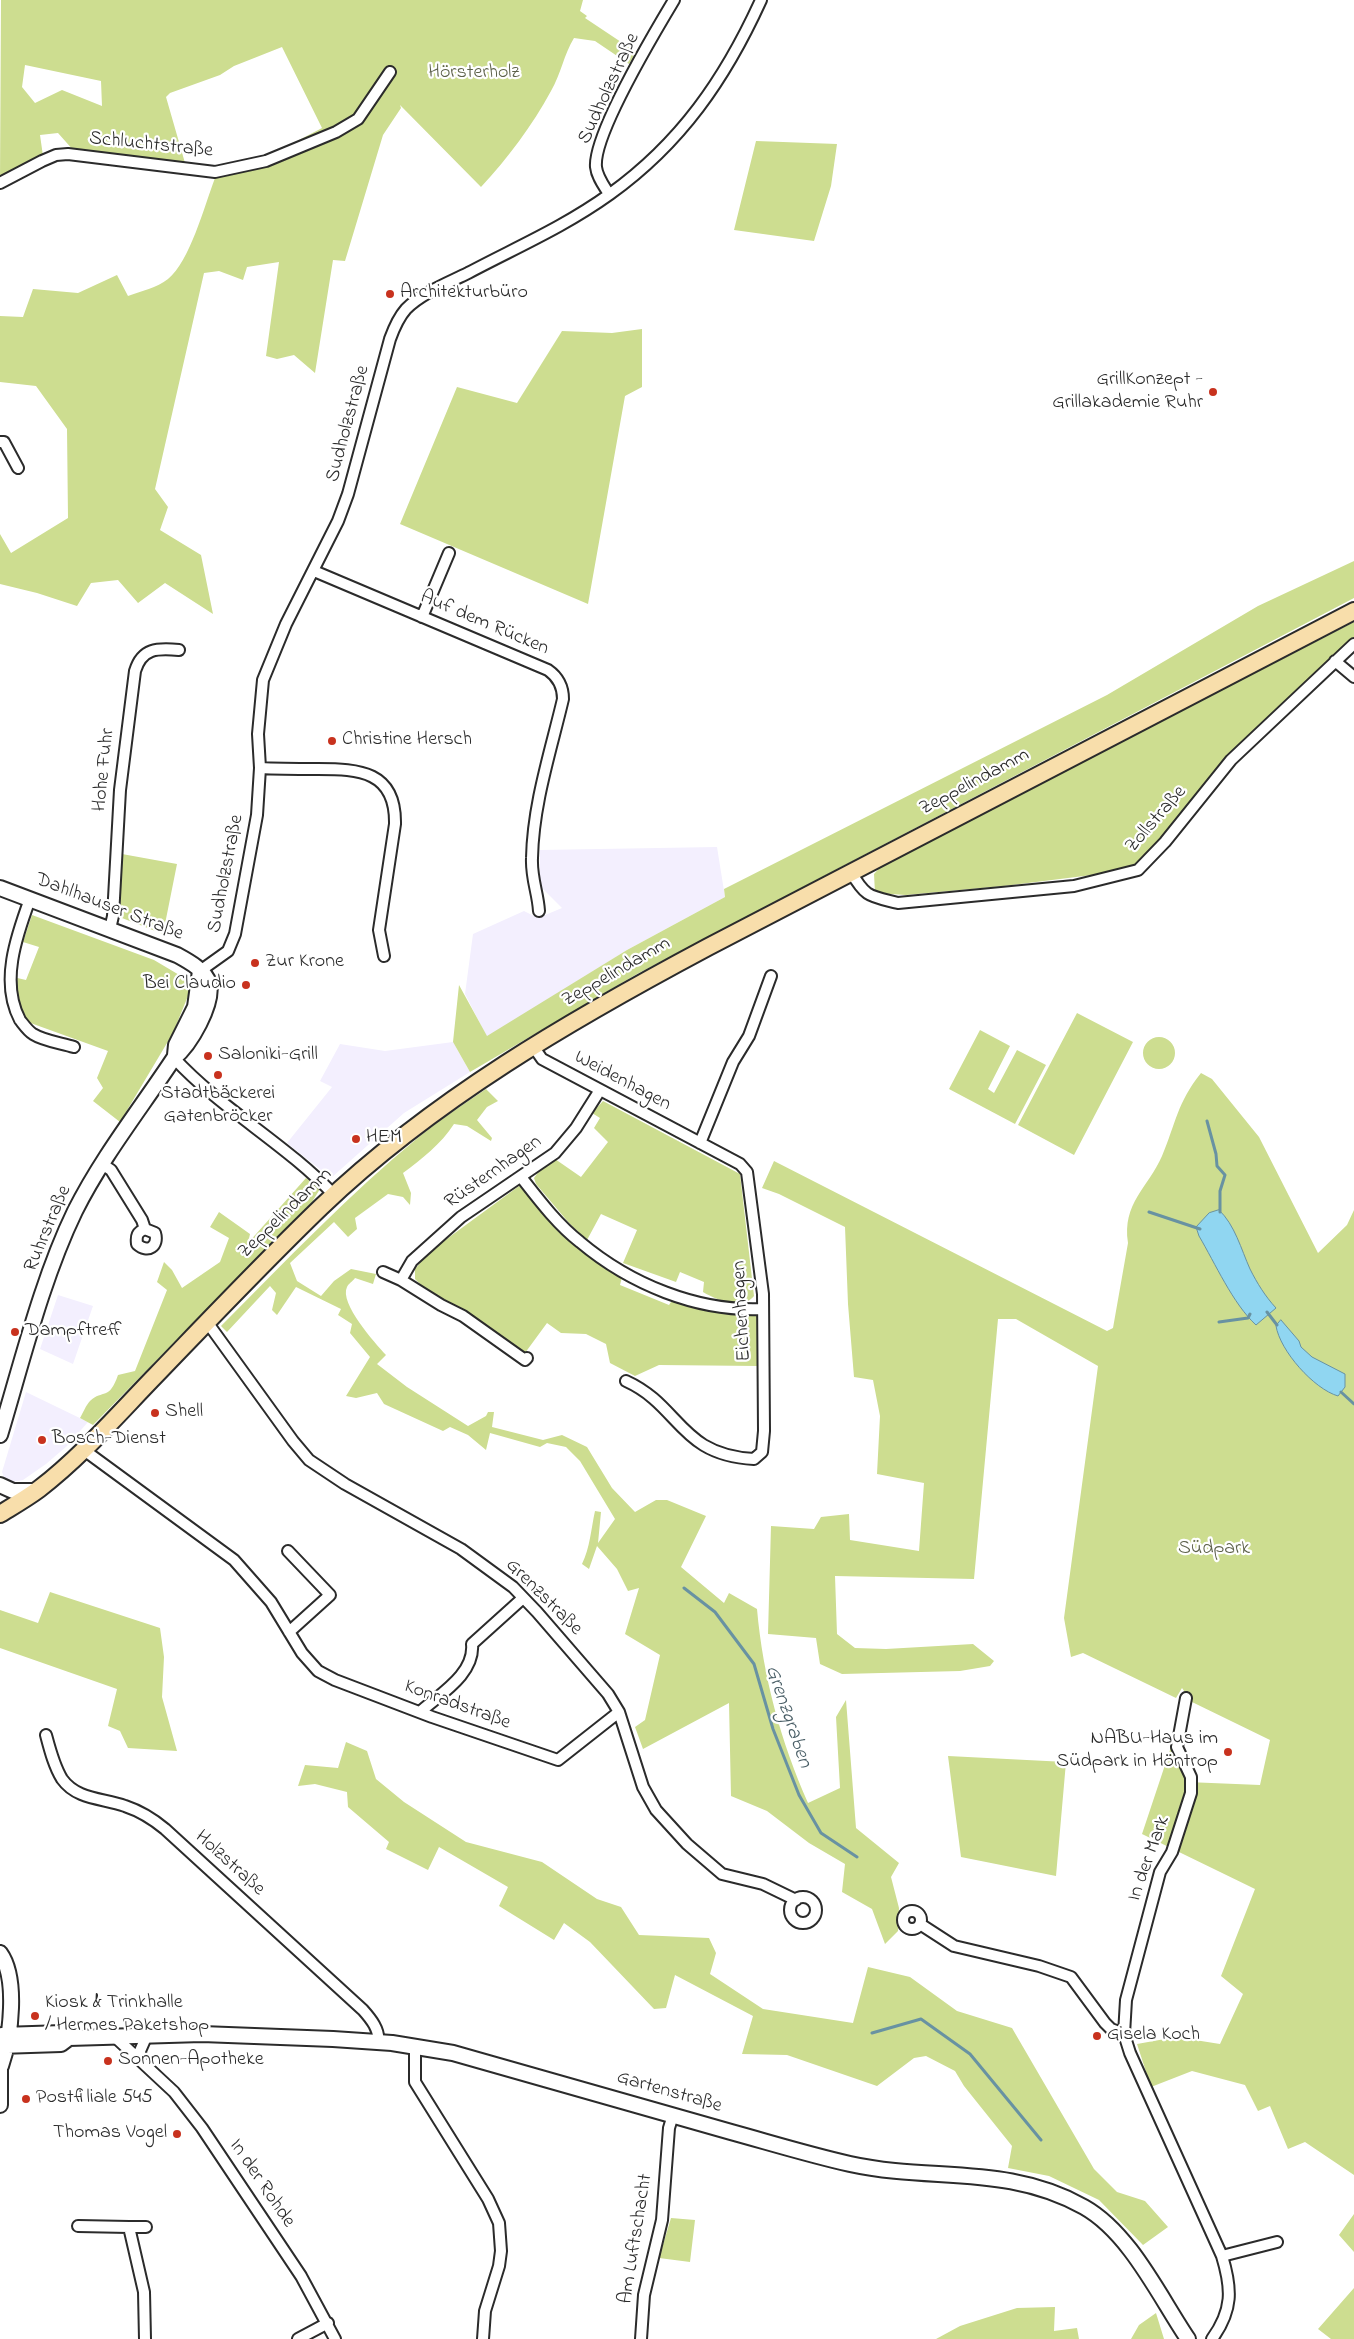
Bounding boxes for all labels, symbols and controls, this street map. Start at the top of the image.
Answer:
street label: Sudholzstraße [574,30,646,148]
park label: Hörsterholz [428,62,520,86]
street label: Schluchtstraße [88,128,214,164]
place label: Architekturbüro [400,282,528,306]
marker: Architekturbüro [384,288,396,300]
street label: Sudholzstraße [322,363,376,485]
place label: GrillKonzept - Grillakademie Ruhr [1052,369,1203,416]
marker: GrillKonzept - Grillakademie Ruhr [1207,386,1219,398]
street label: Auf dem Rücken [416,586,552,662]
street label: Hohe Fuhr [89,727,121,813]
place label: Christine Hersch [342,729,472,753]
marker: Christine Hersch [326,735,338,747]
street label: Zeppelindamm [916,744,1034,822]
street label: Zollstraße [1121,781,1193,859]
street label: Sudholzstraße [204,813,250,935]
street label: Dahlhauser Straße [32,869,186,947]
street label: Zeppelindamm [559,932,675,1014]
place label: Zur Krone [265,951,344,975]
marker: Zur Krone [249,957,261,969]
place label: Bei Claudio [143,973,236,997]
marker: Bei Claudio [240,979,252,991]
place label: Saloniki-Grill [218,1044,318,1068]
street label: Weidenhagen [569,1046,675,1118]
marker: Saloniki-Grill [202,1050,214,1062]
marker: Stadtbäckerei Gatenbröcker [212,1069,224,1081]
place label: Stadtbäckerei Gatenbröcker [161,1083,275,1130]
place label: HEM [366,1127,402,1151]
street label: Rüsternhagen [441,1131,547,1215]
marker: HEM [350,1133,362,1145]
street label: Zeppelindamm [234,1163,338,1265]
street label: Ruhrstraße [20,1182,78,1276]
street label: Eichenhagen [728,1260,758,1362]
place label: Dampftreff [25,1320,122,1344]
marker: Dampftreff [9,1326,21,1338]
place label: Shell [165,1401,203,1425]
marker: Shell [149,1407,161,1419]
place label: Bosch-Dienst [52,1428,166,1452]
marker: Bosch-Dienst [36,1434,48,1446]
park label: Südpark [1178,1538,1250,1562]
street label: Grenzstraße [499,1554,587,1642]
water label: Grenzgraben [758,1663,816,1771]
street label: Konradstraße [400,1676,514,1736]
place label: NABU-Haus im Südpark in Höntrop [1056,1728,1218,1775]
marker: NABU-Haus im Südpark in Höntrop [1222,1746,1234,1758]
street label: In der Mark [1124,1813,1176,1905]
street label: Holzstraße [189,1826,269,1902]
place label: Kiosk & Trinkhalle / Hermes Paketshop [45,1992,209,2039]
marker: Kiosk & Trinkhalle / Hermes Paketshop [29,2010,41,2022]
place label: Gisela Koch [1107,2024,1200,2048]
marker: Gisela Koch [1091,2030,1103,2042]
place label: Sonnen-Apotheke [118,2049,264,2073]
marker: Sonnen-Apotheke [102,2055,114,2067]
street label: Gartenstraße [614,2067,724,2119]
place label: Postfiliale 545 [36,2087,153,2111]
marker: Postfiliale 545 [20,2093,32,2105]
place label: Thomas Vogel [53,2122,167,2146]
marker: Thomas Vogel [171,2128,183,2140]
street label: In der Rohde [223,2135,299,2233]
street label: Am Luftschacht [615,2172,659,2306]

